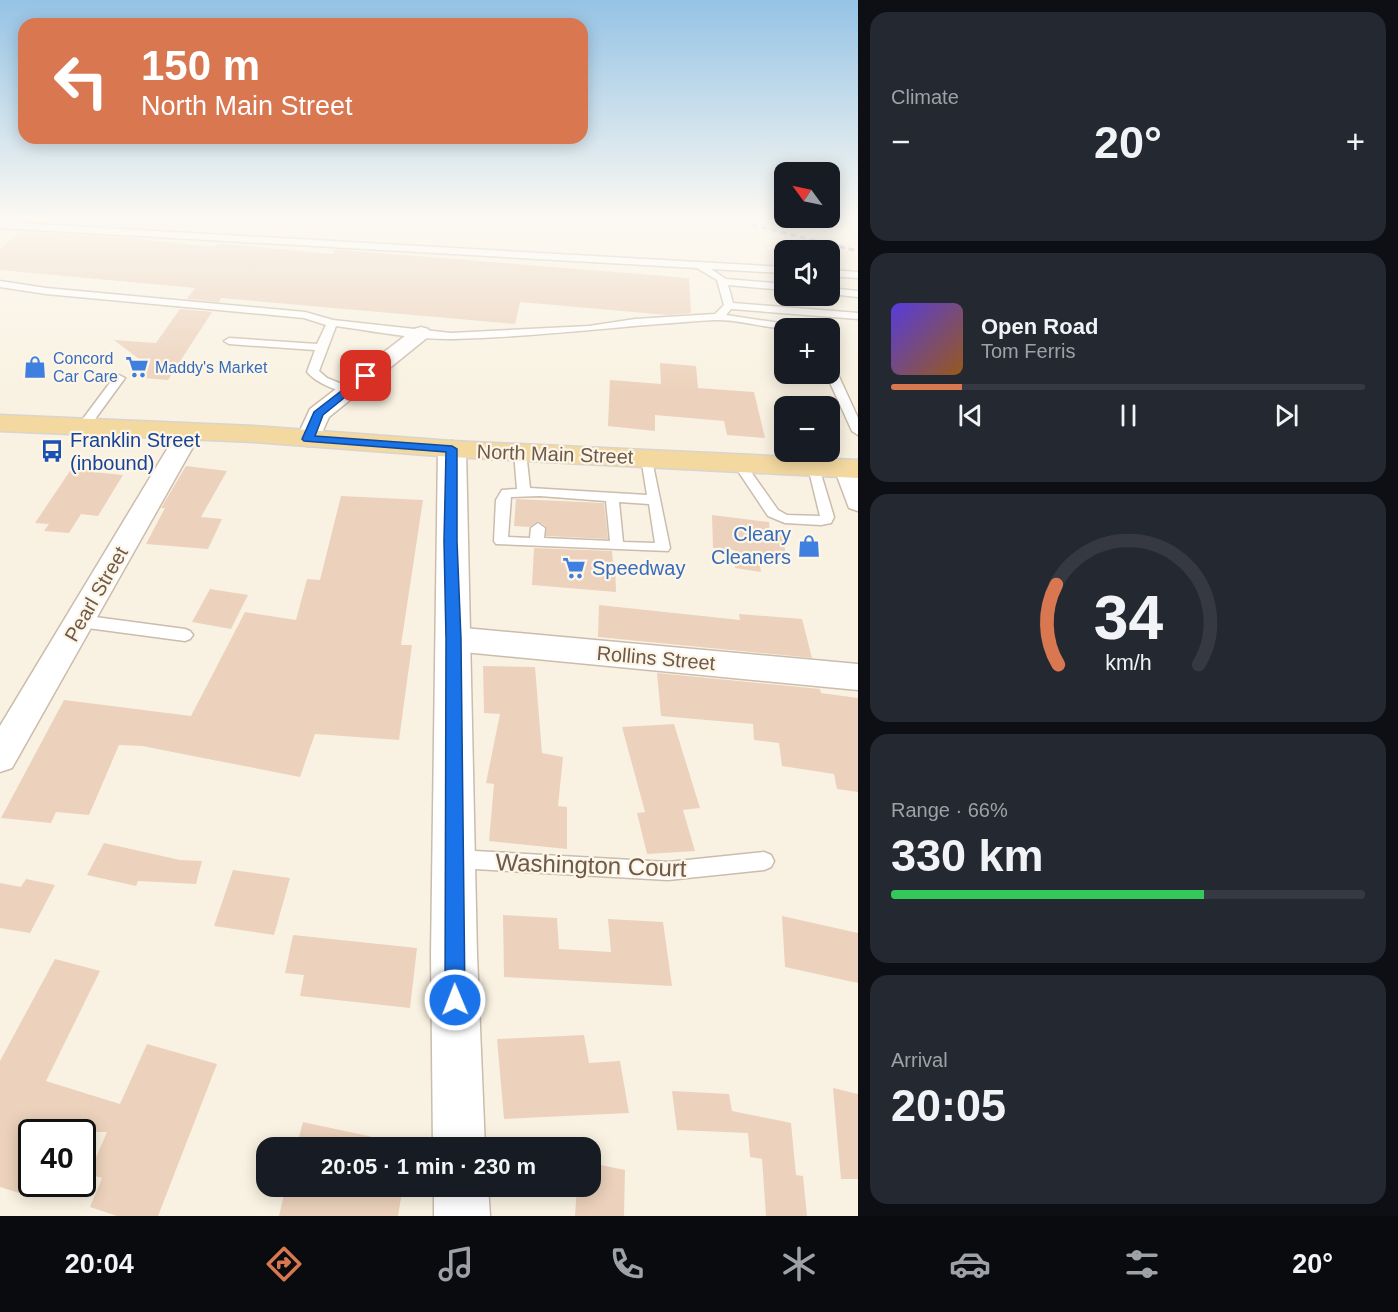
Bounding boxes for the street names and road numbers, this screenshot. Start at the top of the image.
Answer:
street label: North Main Street [476,440,634,468]
street label: Pearl Street [60,542,132,645]
street label: Rollins Street [596,642,717,674]
street label: Washington Court [495,848,687,882]

